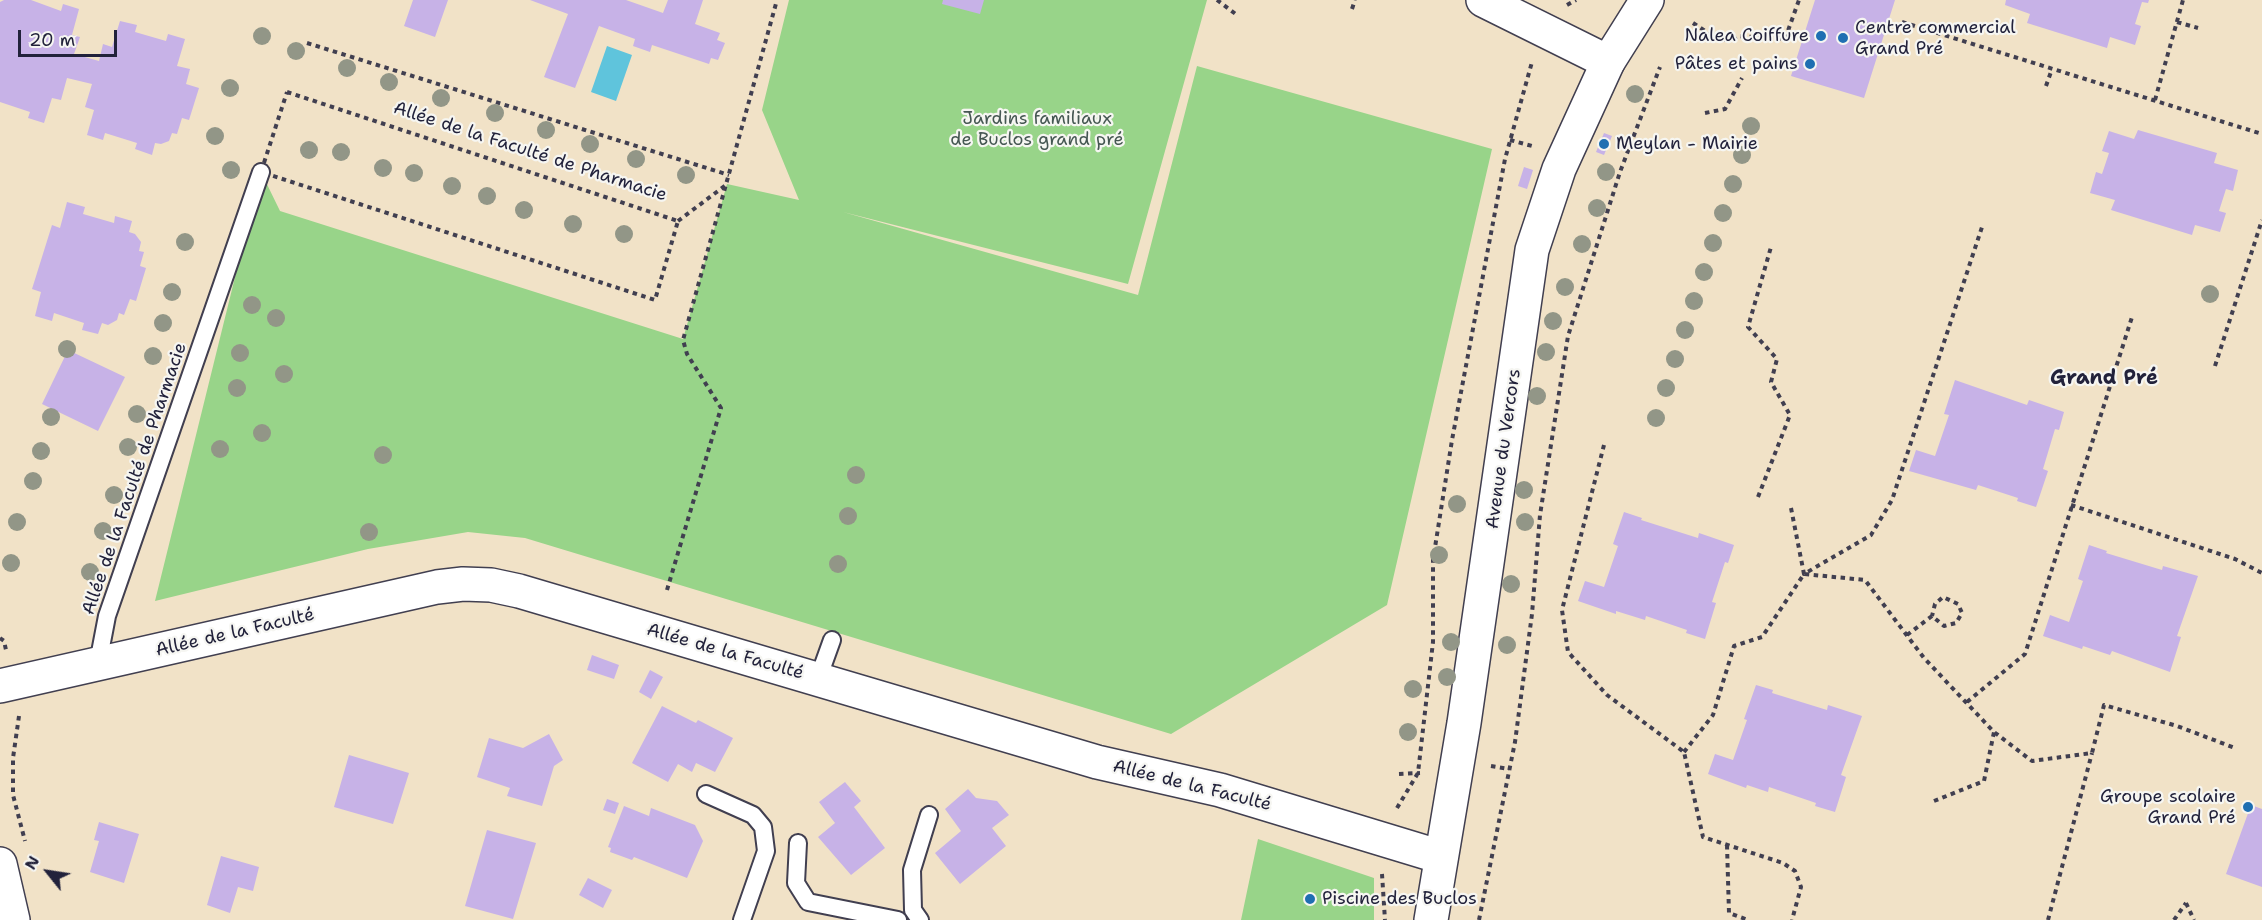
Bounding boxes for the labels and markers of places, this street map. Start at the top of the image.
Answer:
place label: Centre commercial Grand Pré [1855,17,2016,60]
place label: Nalea Coiffure [1685,25,1809,47]
marker: Nalea Coiffure [1814,29,1828,43]
marker: Centre commercial Grand Pré [1836,31,1850,45]
place label: Pâtes et pains [1675,53,1798,75]
marker: Pâtes et pains [1803,57,1817,71]
place label: Meylan - Mairie [1616,133,1758,155]
marker: Meylan - Mairie [1597,137,1611,151]
place label: Groupe scolaire Grand Pré [2100,786,2236,828]
marker: Groupe scolaire Grand Pré [2241,800,2255,814]
place label: Piscine des Buclos [1322,888,1477,910]
marker: Piscine des Buclos [1303,892,1317,906]

